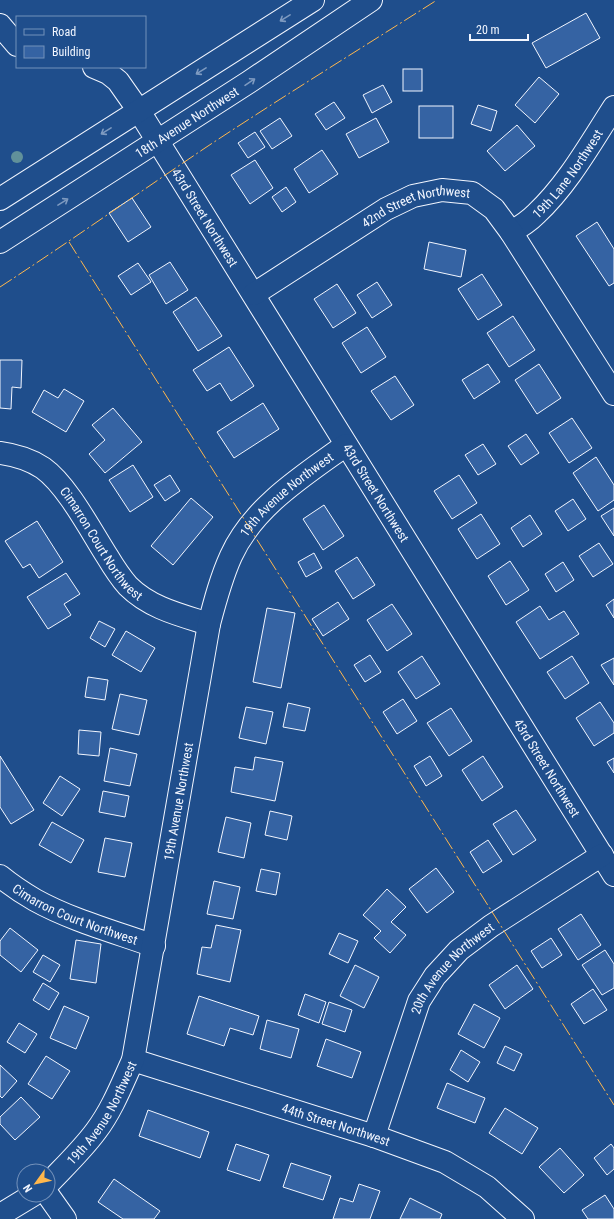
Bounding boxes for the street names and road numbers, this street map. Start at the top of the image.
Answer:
street label: 18th Avenue Northwest [132,83,241,161]
street label: 19th Lane Northwest [529,127,605,221]
street label: 43rd Street Northwest [169,166,241,269]
street label: 42nd Street Northwest [359,182,471,230]
street label: 43rd Street Northwest [340,441,413,545]
street label: 19th Avenue Northwest [237,449,336,539]
street label: Cimarron Court Northwest [57,484,146,603]
street label: 43rd Street Northwest [511,716,584,820]
street label: 19th Avenue Northwest [160,741,196,862]
street label: Cimarron Court Northwest [10,880,140,947]
street label: 20th Avenue Northwest [408,919,497,1016]
street label: 19th Avenue Northwest [63,1058,139,1167]
street label: 44th Street Northwest [280,1100,392,1149]

